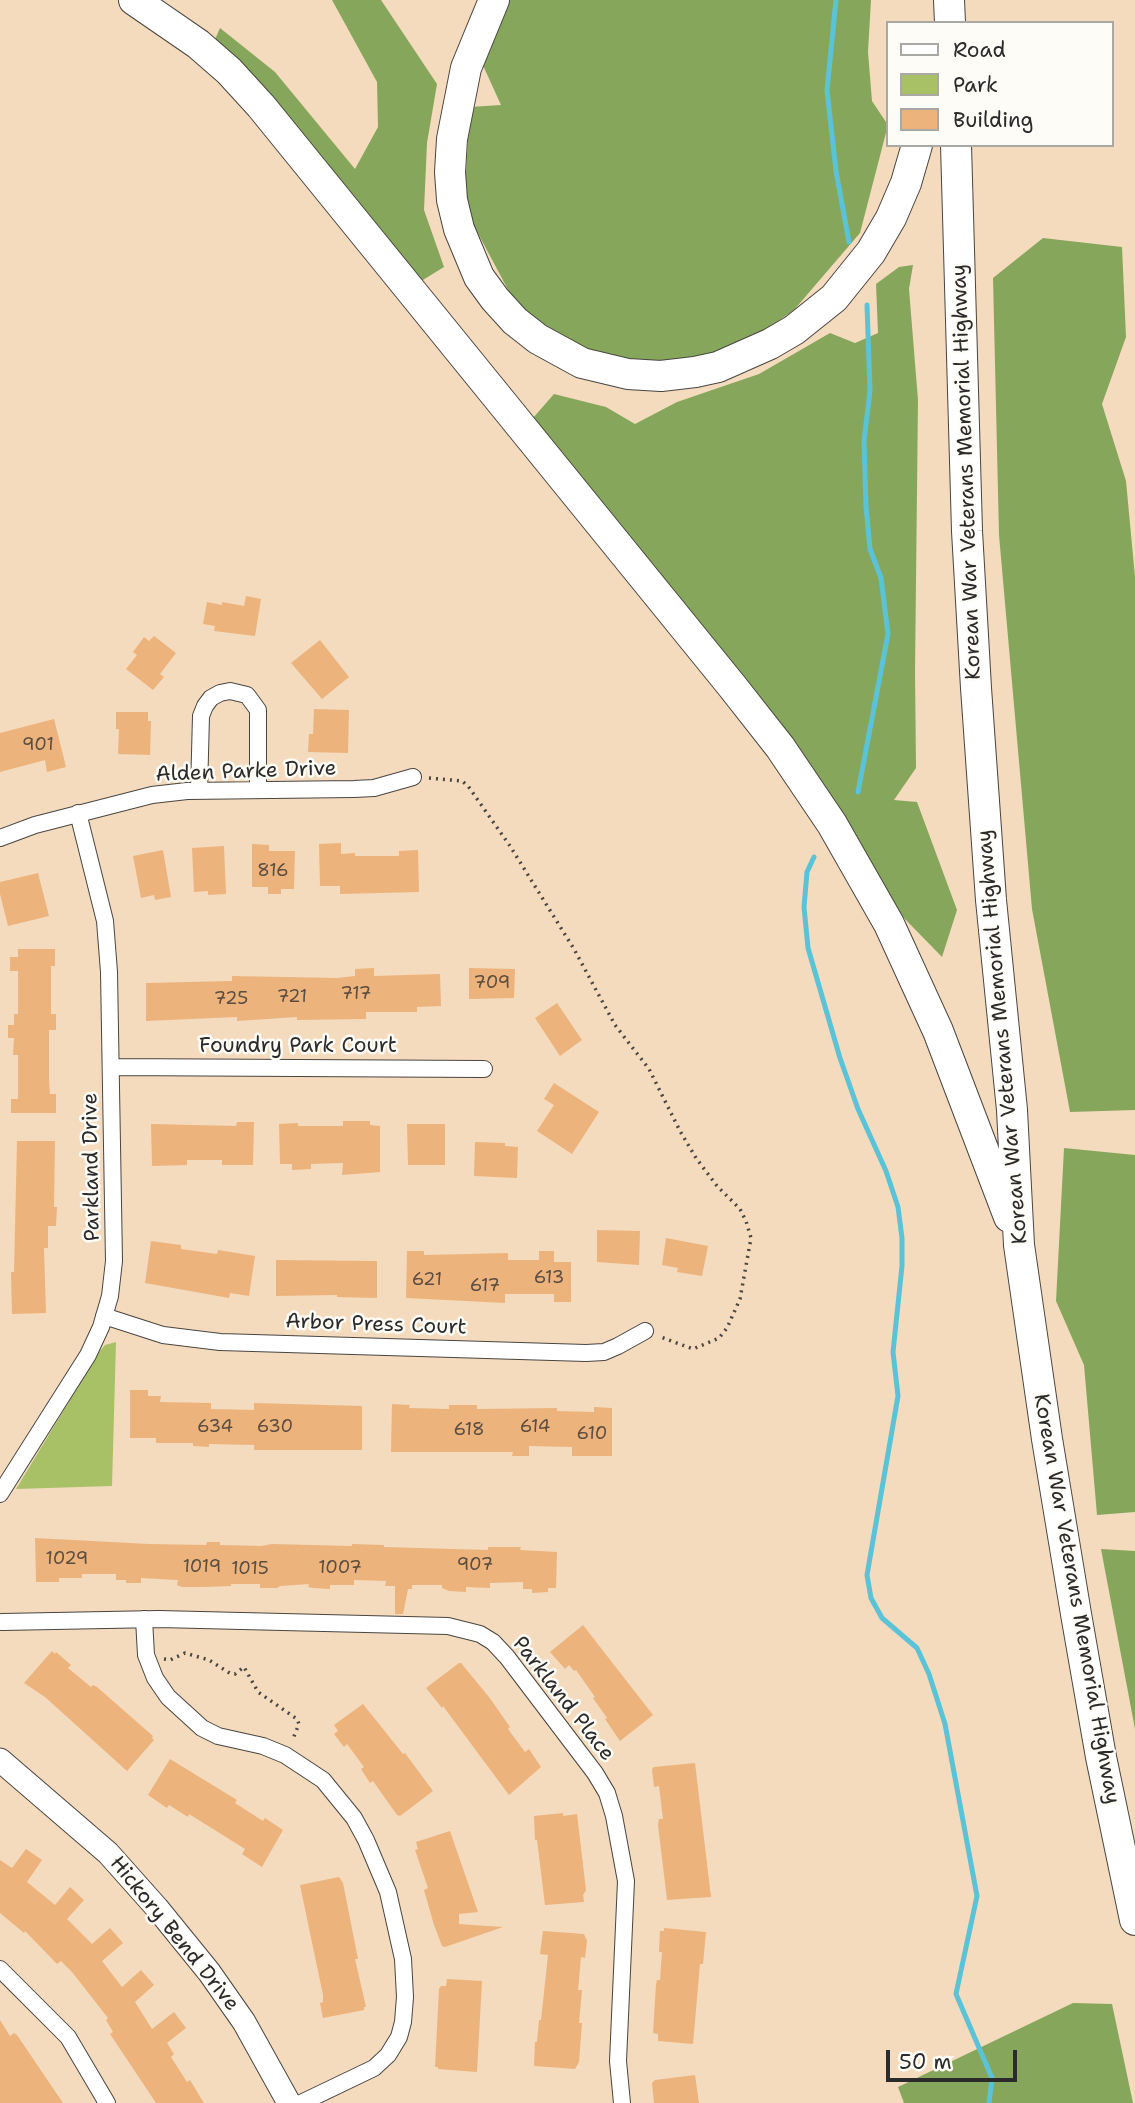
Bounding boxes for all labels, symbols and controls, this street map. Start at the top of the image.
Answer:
legend [886,21,1114,147]
text: Road [953,36,1006,64]
text: Park [953,71,998,99]
text: Building [953,106,1033,134]
street label: Korean War Veterans Memorial Highway [947,264,987,680]
house number: 901 [22,734,54,756]
street label: Alden Parke Drive [155,756,337,788]
street label: Korean War Veterans Memorial Highway [972,829,1034,1245]
house number: 816 [257,860,289,882]
house number: 709 [474,972,510,994]
house number: 717 [341,983,371,1005]
house number: 721 [277,986,307,1008]
house number: 725 [214,988,248,1010]
street label: Foundry Park Court [199,1034,397,1060]
street label: Parkland Drive [78,1092,106,1242]
house number: 613 [534,1267,564,1289]
house number: 621 [412,1269,442,1291]
house number: 617 [470,1275,500,1297]
street label: Arbor Press Court [285,1309,467,1341]
street label: Korean War Veterans Memorial Highway [1027,1392,1125,1806]
house number: 634 [197,1416,233,1438]
house number: 630 [257,1416,293,1438]
house number: 614 [520,1416,550,1438]
house number: 618 [453,1419,485,1441]
house number: 610 [577,1423,607,1445]
house number: 1029 [46,1548,88,1570]
house number: 907 [457,1554,493,1576]
house number: 1019 [183,1556,221,1578]
house number: 1007 [318,1557,362,1579]
house number: 1015 [231,1558,269,1580]
street label: Parkland Place [507,1632,619,1766]
street label: Hickory Bend Drive [104,1852,244,2016]
scale bar [890,2036,1021,2080]
text: 50 m [899,2048,952,2076]

